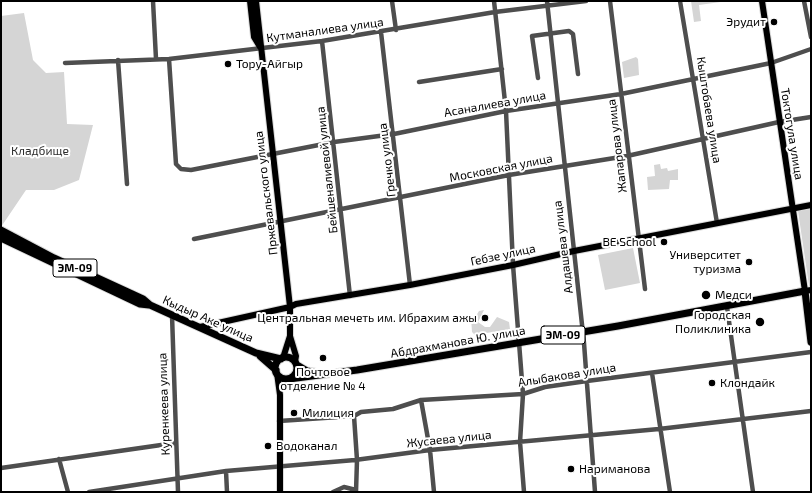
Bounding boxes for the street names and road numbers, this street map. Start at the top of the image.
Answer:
street label: Кутманалиева улица [265,15,385,45]
street label: Кыштобаева улица [693,56,725,164]
street label: Токтогула улица [778,87,806,181]
street label: Асаналиева улица [443,88,547,120]
street label: Жапарова улица [604,98,630,194]
street label: Бейшеналиевой улица [313,106,341,234]
street label: Гречко улица [375,122,399,198]
street label: Пржевальского улица [251,130,281,256]
street label: Московская улица [448,151,554,185]
street label: Алдашева улица [550,200,576,294]
street label: Гебзе улица [469,241,537,269]
road number: ЭМ-09 [53,259,97,277]
street label: Кыдыр Аке улица [160,293,256,345]
street label: Абдрахманова Ю. улица [389,323,527,361]
road number: ЭМ-09 [541,326,585,344]
street label: Куренкеева улица [155,352,173,456]
street label: Алыбакова улица [517,360,617,390]
street label: Жусаева улица [406,427,492,451]

